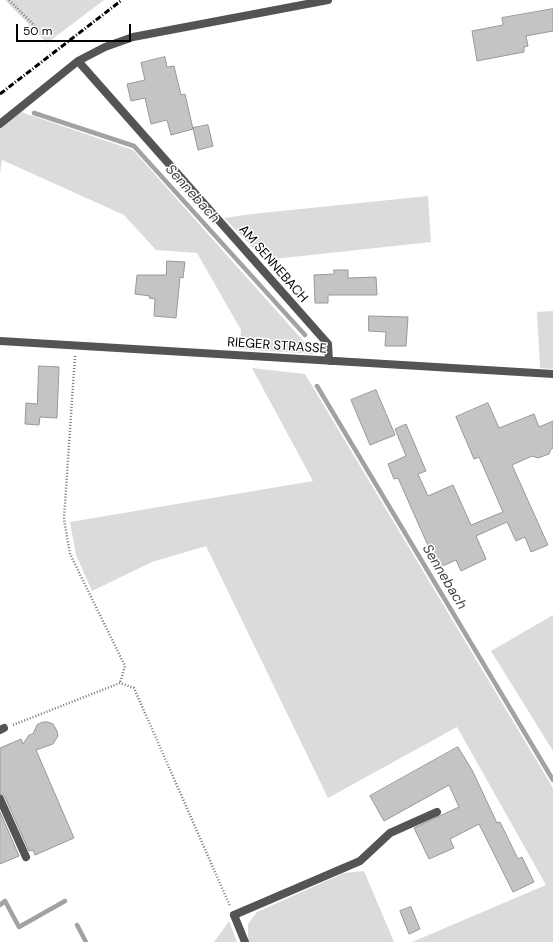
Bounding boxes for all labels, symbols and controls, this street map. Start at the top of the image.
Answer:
scale bar [18,16,133,42]
text: 50 m [23,23,52,39]
water label: Sennebach [161,161,223,227]
street label: AM SENNEBACH [235,222,311,306]
street label: RIEGER STRASSE [227,335,327,357]
water label: Sennebach [418,542,470,612]

